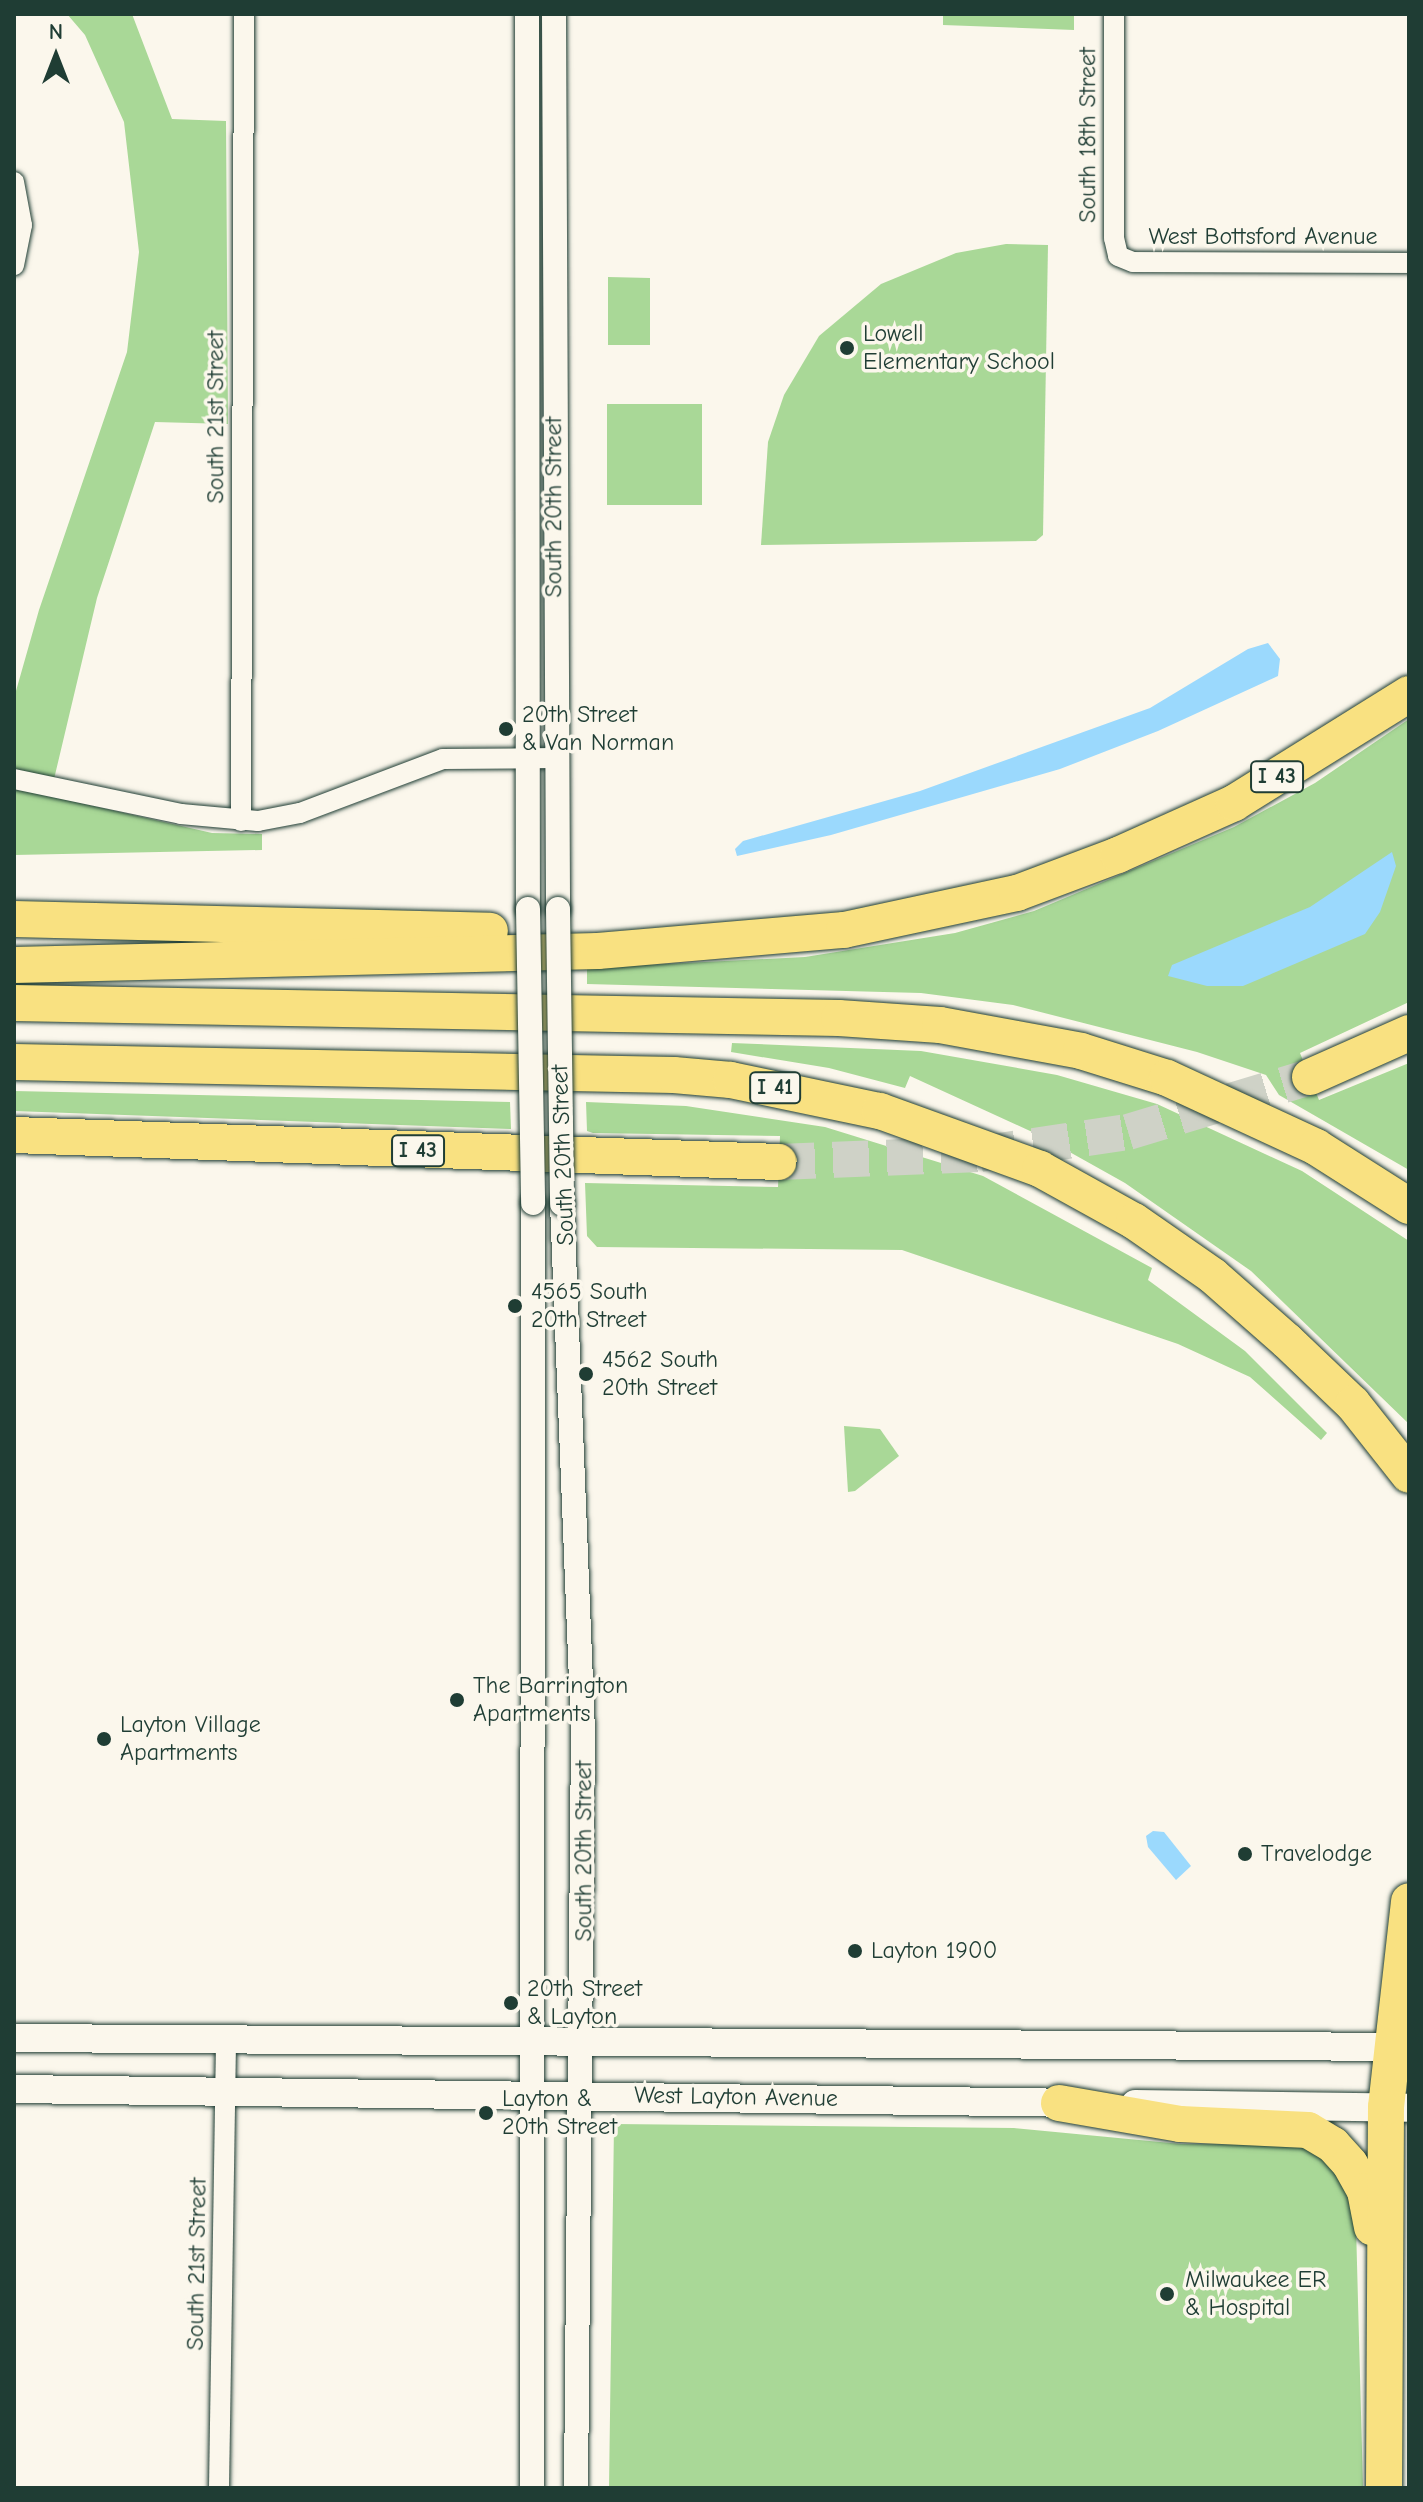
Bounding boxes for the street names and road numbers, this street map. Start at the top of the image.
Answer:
street label: South 18th Street [1074,47,1102,223]
street label: West Bottsford Avenue [1149,223,1377,251]
street label: South 21st Street [202,331,230,503]
street label: South 20th Street [540,417,568,597]
road number: I 43 [1249,759,1305,795]
street label: South 20th Street [545,1064,581,1246]
road number: I 41 [749,1070,801,1106]
road number: I 43 [390,1133,446,1169]
street label: South 20th Street [570,1761,598,1941]
street label: West Layton Avenue [634,2081,838,2113]
street label: South 21st Street [181,2177,213,2351]

